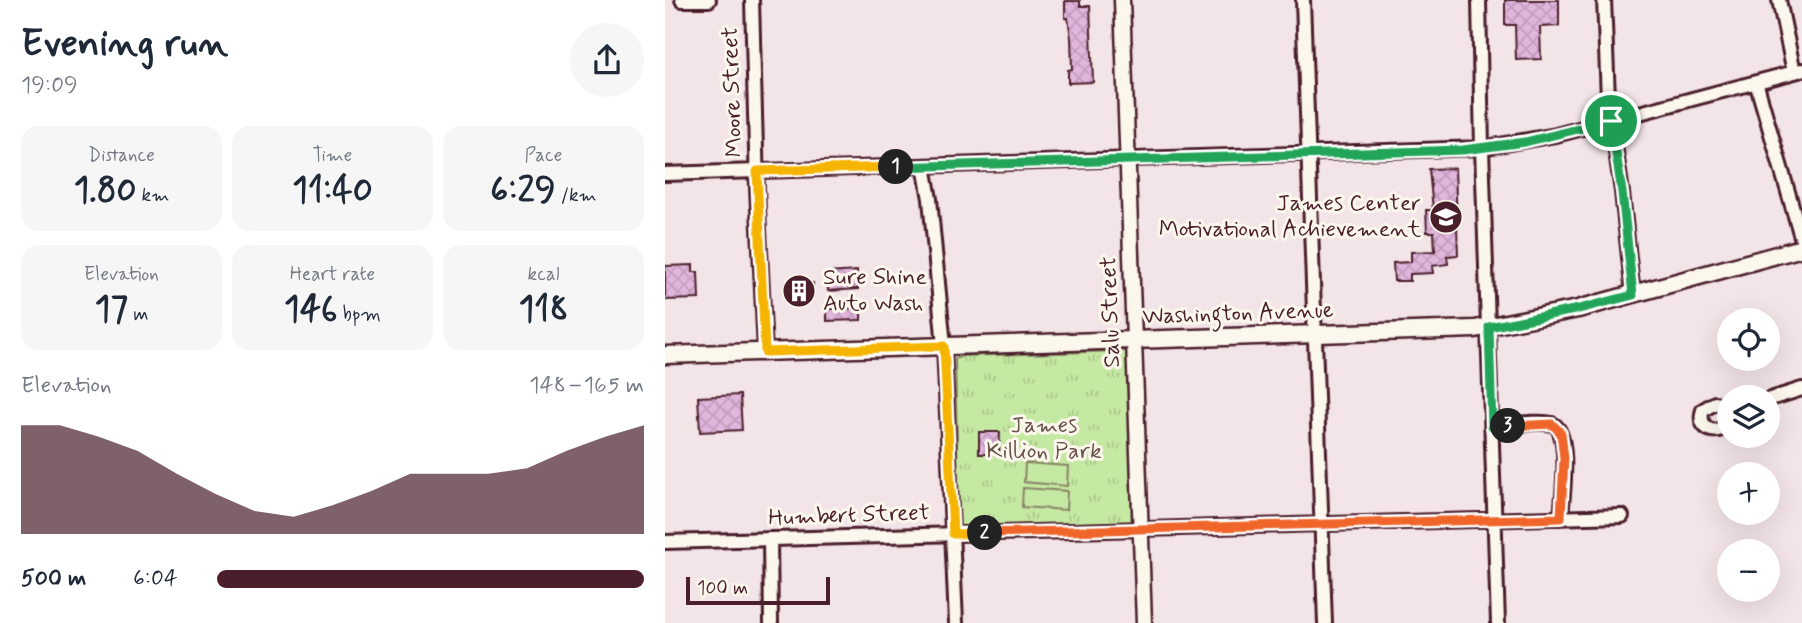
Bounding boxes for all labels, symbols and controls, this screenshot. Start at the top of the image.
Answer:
text: Evening run [21,20,228,69]
button: share [570,23,644,97]
street label: Moore Street [716,26,750,158]
text: 19:09 [21,71,78,101]
pin [1581,91,1641,151]
icon: arrive [1592,102,1630,140]
text: Distance [88,143,155,168]
text: Time [313,143,352,168]
text: Pace [525,143,562,168]
pin: 1 [879,150,913,184]
text: 1 [891,154,900,179]
text: 1.80 [74,168,136,214]
text: 11:40 [292,168,373,214]
text: 6:29 [490,168,556,214]
text: km [136,183,169,208]
text: /km [556,183,597,208]
place label: James Center Motivational Achievement [1159,189,1421,245]
school or university icon: James Center Motivational Achievement [1427,198,1465,236]
street label: Salu Street [1094,256,1128,368]
text: Elevation [84,262,159,287]
text: Heart rate [290,262,375,287]
text: kcal [528,262,559,287]
place label: Sure Shine Auto Wash [823,263,927,319]
building icon: Sure Shine Auto Wash [780,272,818,310]
text: 17 [95,287,128,333]
text: 146 [284,287,337,333]
text: 118 [519,287,568,333]
street label: Washington Avenue [1142,296,1334,334]
text: m [128,302,148,327]
text: bpm [337,302,381,327]
map controls [1717,308,1780,602]
button: locate [1717,308,1780,371]
text: Elevation [21,371,112,401]
text: 148–165 m [529,371,644,401]
button: layers [1717,385,1780,448]
pin: 3 [1491,408,1525,444]
park label: James Killion Park [986,411,1102,467]
text: 3 [1503,413,1512,438]
button: + [1717,462,1780,525]
street label: Humbert Street [768,498,930,534]
pin: 2 [967,516,1003,550]
text: 2 [980,520,989,545]
button: − [1717,539,1780,602]
text: 500 m [21,564,86,594]
text: 6:04 [133,564,178,594]
scale bar [686,574,829,606]
text: 100 m [697,576,748,601]

